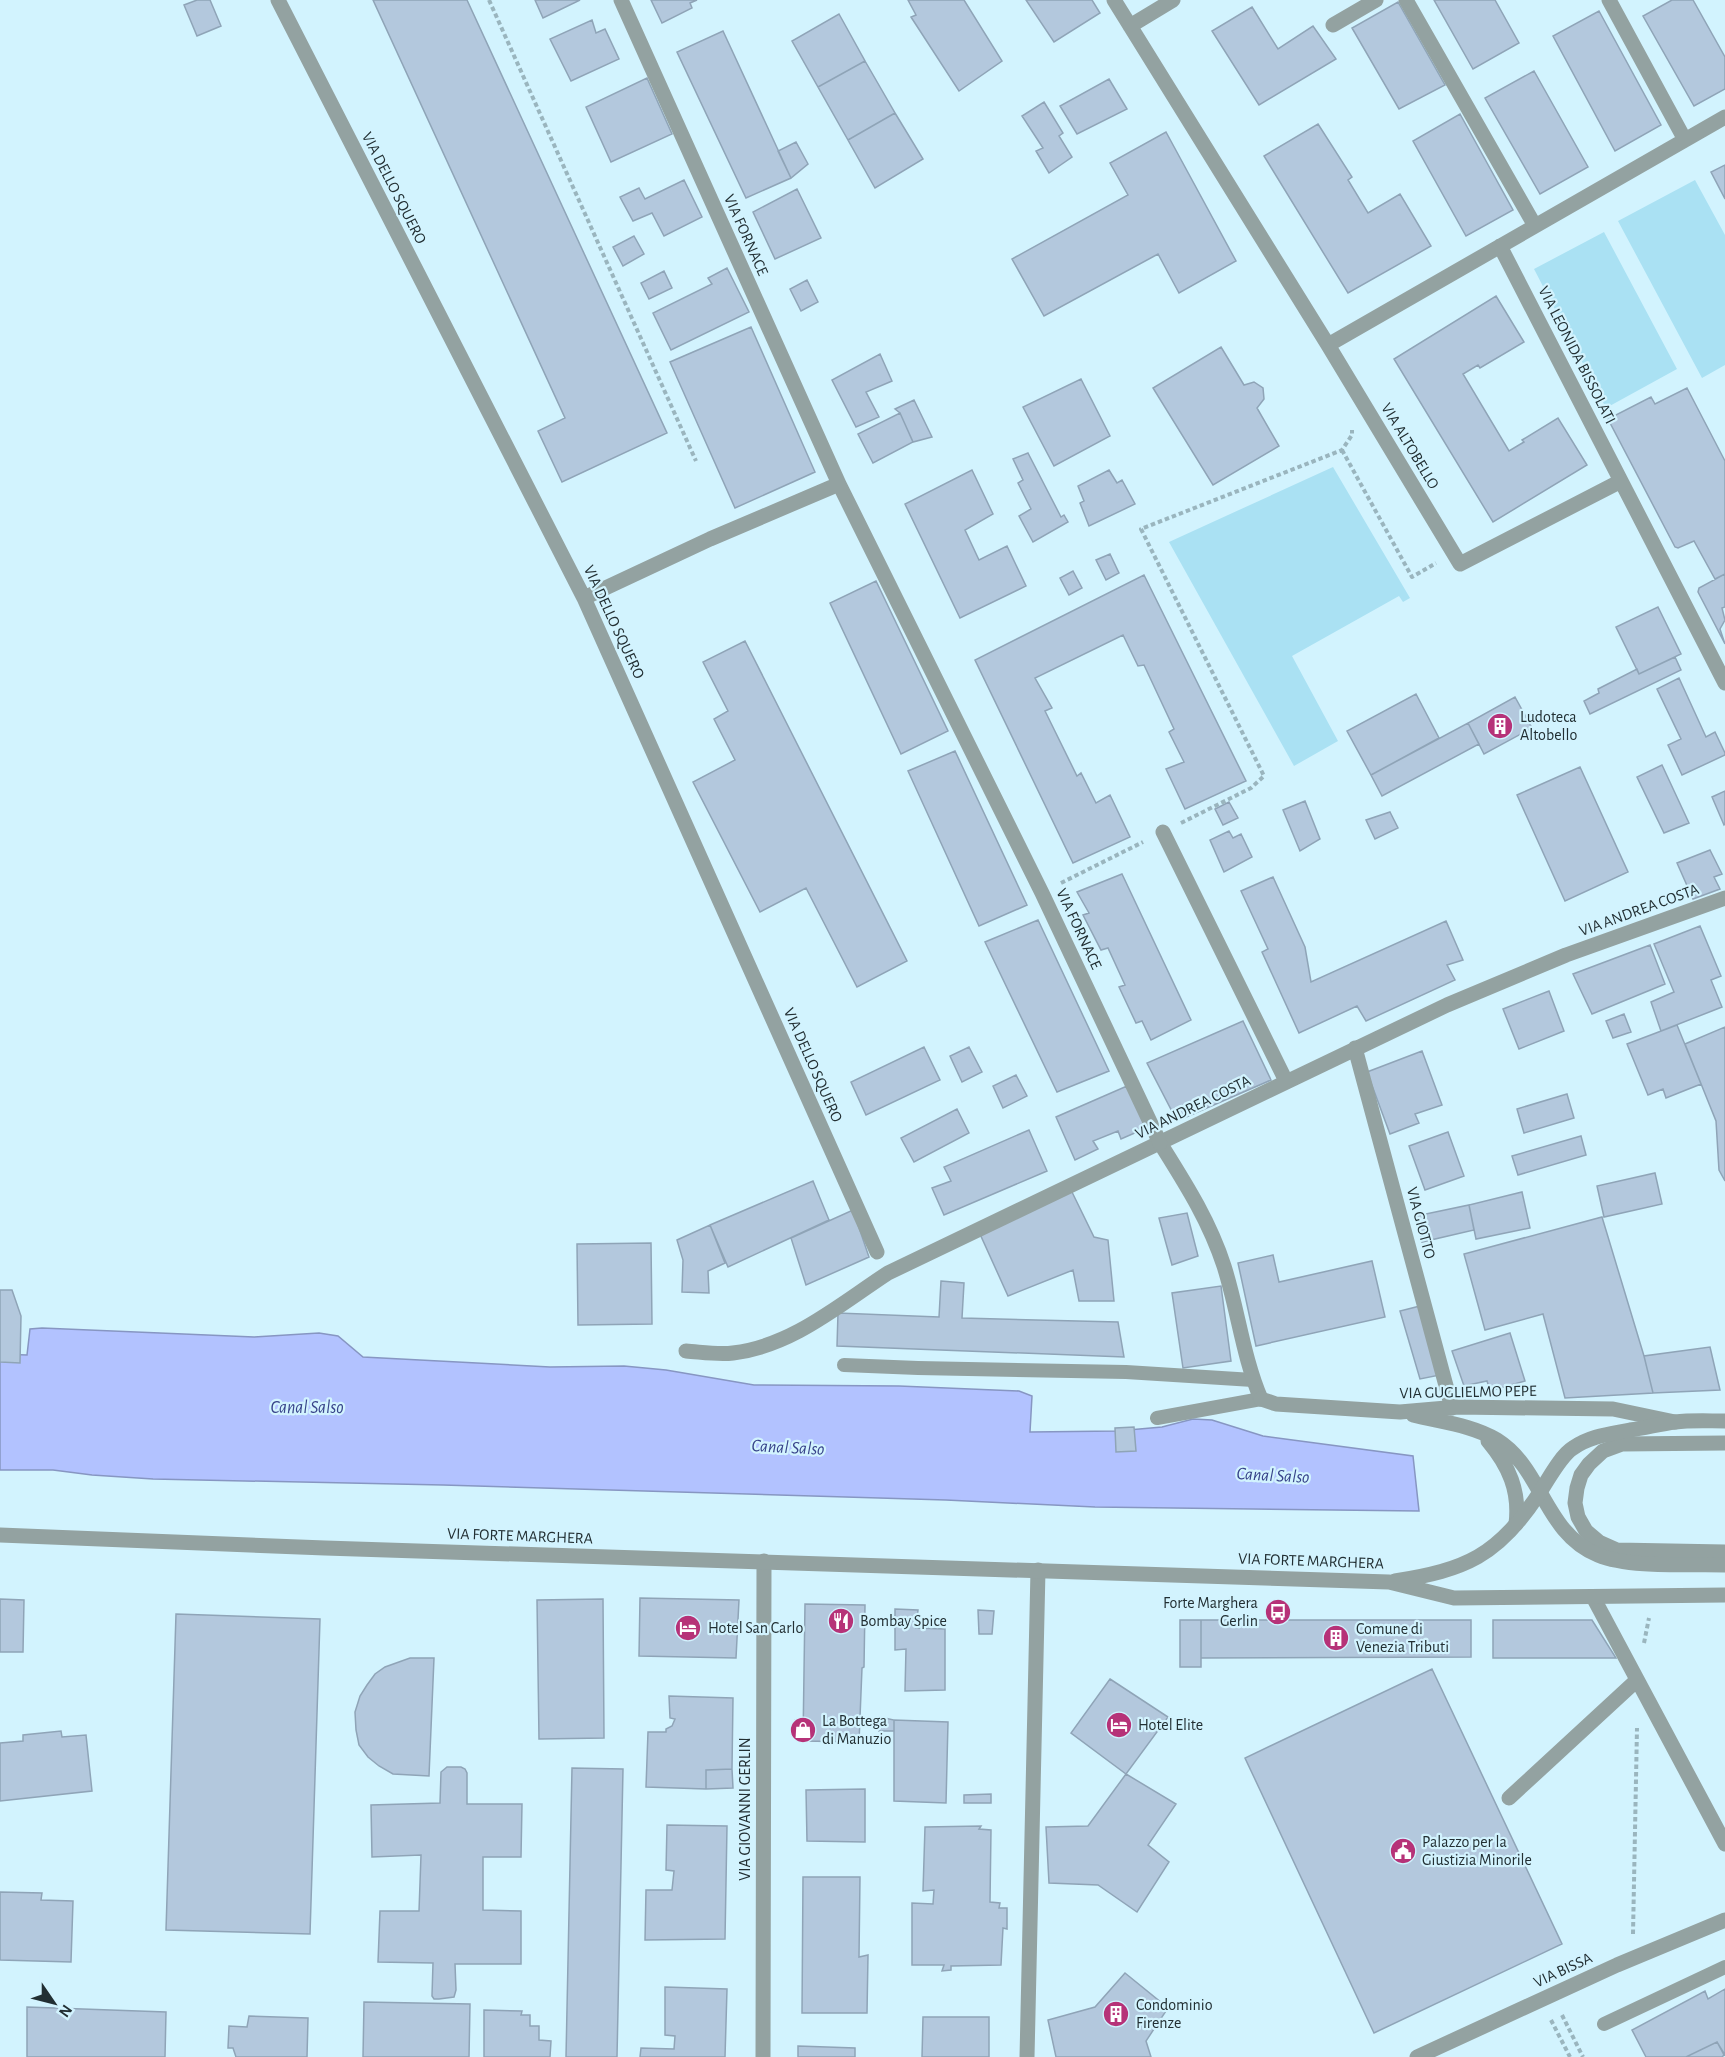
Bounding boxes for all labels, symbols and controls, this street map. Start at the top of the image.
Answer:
street label: VIA DELLO SQUERO [358,129,429,247]
street label: VIA FORNACE [721,192,771,278]
street label: VIA LEONIDA BISSOLATI [1535,284,1619,426]
street label: VIA ALTOBELLO [1378,400,1442,492]
street label: VIA DELLO SQUERO [580,563,647,682]
place label: Ludoteca Altobello [1520,709,1577,743]
building icon: Ludoteca Altobello [1485,711,1515,741]
street label: VIA ANDREA COSTA [1577,881,1701,939]
street label: VIA FORNACE [1053,886,1105,972]
street label: VIA DELLO SQUERO [780,1005,845,1125]
street label: VIA ANDREA COSTA [1133,1072,1253,1142]
street label: VIA GIOTTO [1404,1185,1438,1261]
street label: VIA GUGLIELMO PEPE [1399,1383,1537,1401]
water label: Canal Salso [270,1399,344,1417]
water label: Canal Salso [751,1437,825,1459]
water label: Canal Salso [1236,1465,1310,1487]
street label: VIA FORTE MARGHERA [447,1525,593,1547]
street label: VIA FORTE MARGHERA [1238,1550,1384,1572]
place label: Forte Marghera Gerlin [1163,1595,1258,1629]
bus stop icon: Forte Marghera Gerlin [1263,1597,1293,1627]
restaurant icon: Bombay Spice [826,1606,856,1636]
hotel icon: Hotel San Carlo [673,1613,703,1643]
place label: Bombay Spice [860,1613,947,1630]
place label: Hotel San Carlo [708,1620,803,1636]
place label: Comune di Venezia Tributi [1356,1621,1449,1655]
building icon: Comune di Venezia Tributi [1321,1623,1351,1653]
hotel icon: Hotel Elite [1104,1710,1134,1740]
place label: La Bottega di Manuzio [822,1713,891,1747]
shop icon: La Bottega di Manuzio [788,1715,818,1745]
place label: Hotel Elite [1138,1717,1203,1733]
street label: VIA GIOVANNI GERLIN [737,1737,753,1881]
place label: Palazzo per la Giustizia Minorile [1422,1834,1532,1868]
public building icon: Palazzo per la Giustizia Minorile [1388,1836,1418,1866]
street label: VIA BISSA [1531,1950,1595,1990]
north arrow [24,1973,84,2033]
place label: Condominio Firenze [1136,1997,1213,2031]
building icon: Condominio Firenze [1101,1999,1131,2029]
text: N [56,2002,75,2020]

